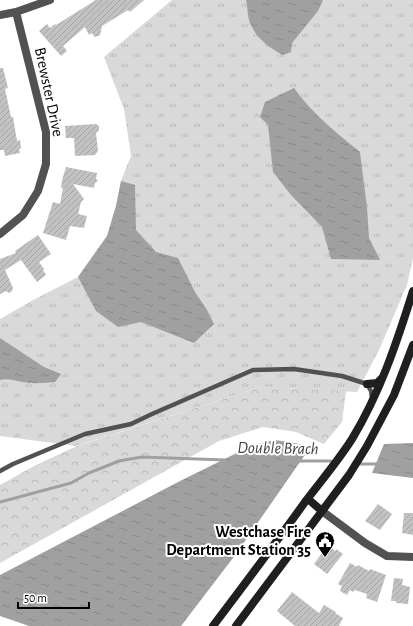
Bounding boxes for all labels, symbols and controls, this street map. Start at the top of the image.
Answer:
street label: Brewster Drive [32,46,66,138]
water label: Double Brach [237,439,319,457]
place label: Westchase Fire Department Station 35 [166,524,311,558]
public building icon: Westchase Fire Department Station 35 [314,530,336,558]
scale bar [18,584,89,610]
text: 50 m [24,592,47,604]

